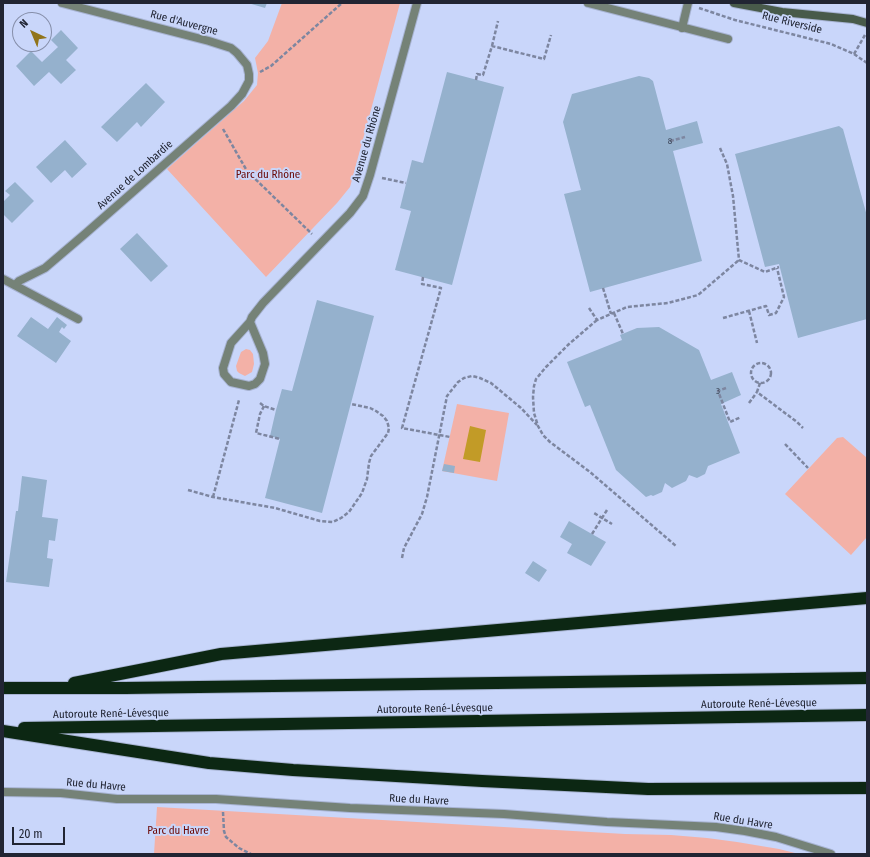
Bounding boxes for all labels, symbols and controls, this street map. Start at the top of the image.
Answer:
street label: Rue d'Auvergne [149,8,219,38]
street label: Rue Riverside [761,9,823,37]
north arrow [12,12,52,52]
text: N [17,17,31,31]
street label: Avenue du Rhône [350,104,384,184]
house number: 8 [668,136,672,146]
street label: Avenue de Lombardie [94,138,176,212]
park label: Parc du Rhône [236,168,300,182]
house number: 3 [716,386,720,396]
street label: Autoroute René-Lévesque [701,696,817,712]
street label: Autoroute René-Lévesque [377,701,493,717]
street label: Autoroute René-Lévesque [53,706,169,722]
street label: Rue du Havre [66,776,126,794]
street label: Rue du Havre [389,792,449,808]
street label: Rue du Havre [712,810,774,832]
scale bar [14,819,67,845]
park label: Parc du Havre [147,824,209,838]
text: 20 m [19,827,43,841]

